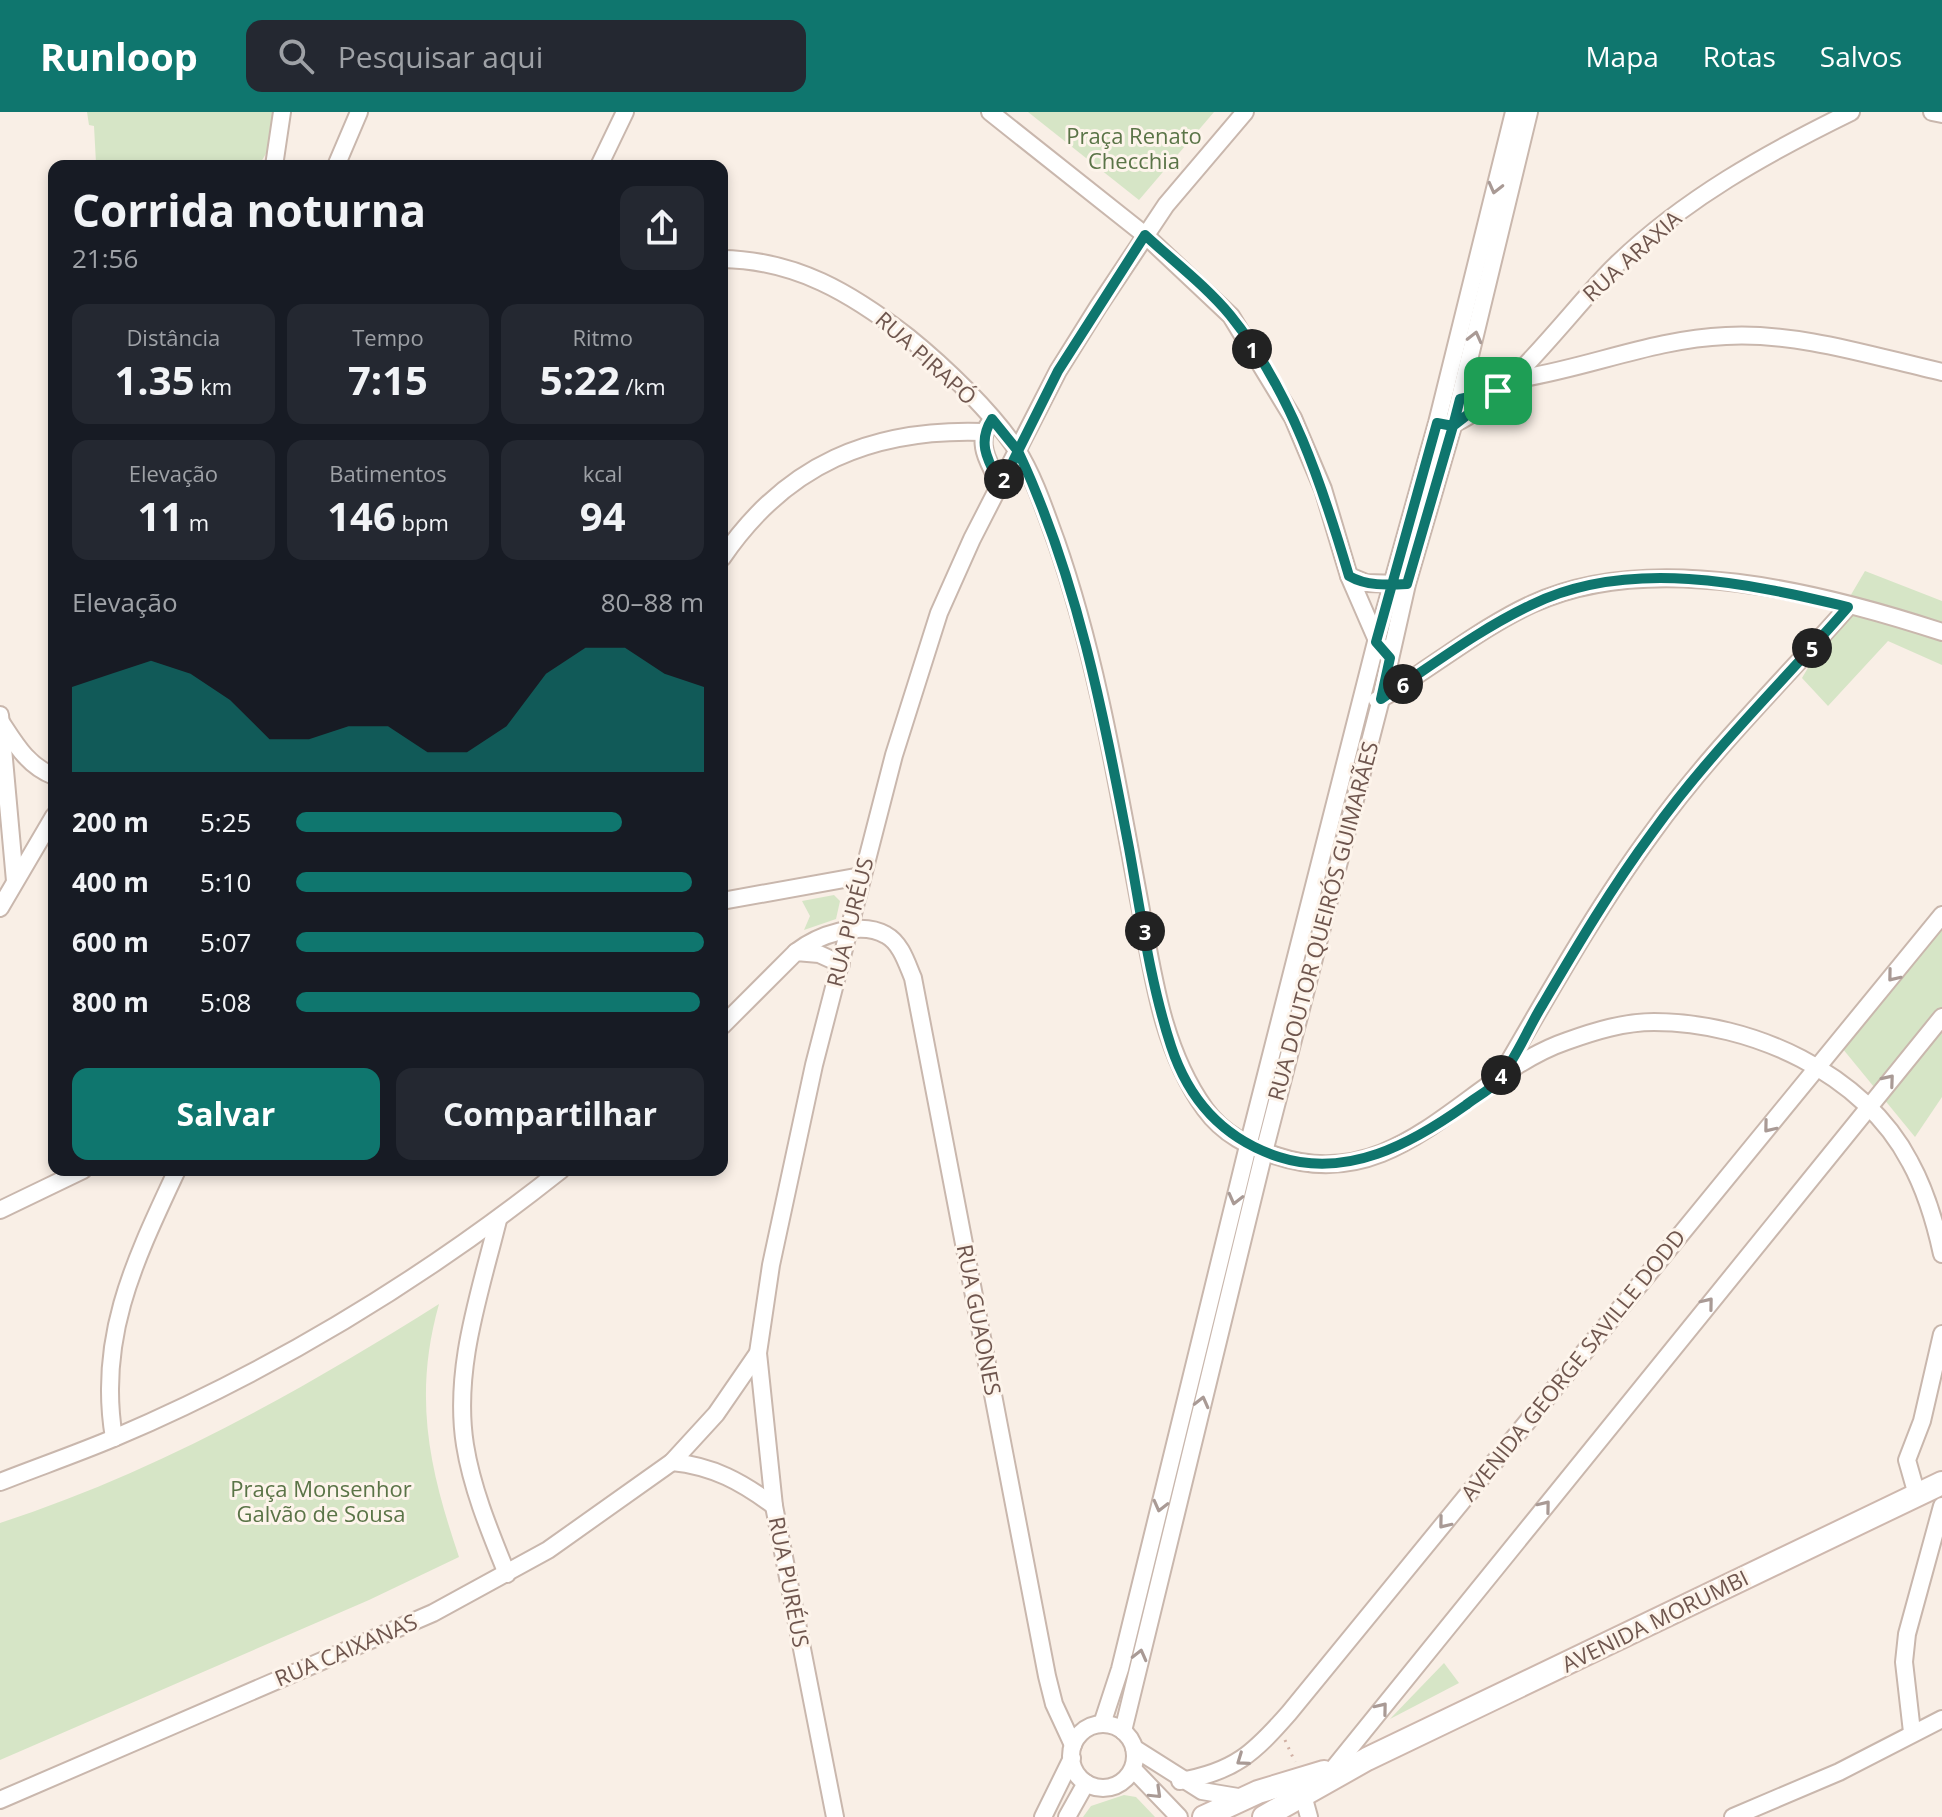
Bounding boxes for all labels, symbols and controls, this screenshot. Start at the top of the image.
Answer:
search box [246,20,806,92]
text: Runloop [40,30,198,82]
icon: search [274,34,318,78]
text: Pesquisar aqui [338,36,543,77]
text: Mapa [1585,37,1659,75]
text: Rotas [1703,37,1776,75]
text: Salvos [1820,37,1902,75]
park label: Praça Renato Checchia [1066,120,1202,175]
text: Corrida noturna [72,180,426,240]
one-way arrow [1487,180,1504,194]
button: share [620,186,704,270]
street label: RUA ARAXIA [1575,203,1687,308]
text: 21:56 [72,240,138,276]
street label: RUA PIRAPÓ [870,304,984,411]
text: Distância [126,322,220,352]
text: Tempo [352,322,424,352]
text: Ritmo [572,322,633,352]
pin: 1 [1232,329,1272,369]
one-way arrow [1465,330,1482,344]
text: 1 [1246,334,1258,364]
text: 1.35 [114,352,195,407]
text: 7:15 [348,352,428,407]
text: 5:22 [540,352,620,407]
pin [1464,357,1532,425]
icon: arrive [1476,369,1520,413]
text: km [195,371,232,401]
text: /km [620,371,666,401]
text: Elevação [129,458,218,488]
text: Batimentos [329,458,447,488]
text: kcal [583,458,623,488]
pin: 2 [984,459,1024,499]
text: 2 [998,464,1010,494]
text: 11 [137,488,183,543]
text: 146 [327,488,396,543]
text: 94 [580,488,626,543]
text: m [183,507,209,537]
text: bpm [396,507,449,537]
text: Elevação [72,584,178,620]
text: 80–88 m [601,584,704,620]
pin: 5 [1792,628,1832,668]
text: 5 [1806,633,1818,663]
pin: 6 [1383,664,1423,704]
text: 6 [1397,669,1409,699]
street label: RUA DOUTOR QUEIRÓS GUIMARÃES [1260,738,1384,1104]
text: 200 m [72,804,149,840]
text: 5:25 [200,804,251,840]
street label: RUA PURÉUS [818,854,880,990]
text: 400 m [72,864,149,900]
text: 5:10 [200,864,251,900]
pin: 3 [1125,911,1165,951]
text: 3 [1139,916,1151,946]
text: 600 m [72,924,149,960]
text: 5:07 [200,924,251,960]
one-way arrow [1888,966,1903,981]
text: 800 m [72,984,149,1020]
text: 5:08 [200,984,251,1020]
pin: 4 [1481,1055,1521,1095]
text: 4 [1495,1060,1507,1090]
button: Salvar [72,1068,380,1160]
button: Compartilhar [396,1068,704,1160]
one-way arrow [1879,1074,1894,1089]
one-way arrow [1764,1118,1779,1132]
one-way arrow [1227,1191,1244,1205]
street label: AVENIDA GEORGE SAVILLE DODD [1453,1222,1691,1507]
street label: RUA GUAONES [951,1242,1009,1398]
one-way arrow [1698,1298,1713,1312]
one-way arrow [1193,1396,1210,1410]
park label: Praça Monsenhor Galvão de Sousa [230,1473,412,1528]
one-way arrow [1152,1498,1169,1512]
one-way arrow [1535,1500,1549,1515]
street label: RUA PURÉUS [763,1514,817,1650]
one-way arrow [1440,1514,1454,1529]
street label: AVENIDA MORUMBI [1556,1562,1753,1678]
street label: RUA CAIXANAS [270,1606,422,1693]
one-way arrow [1131,1648,1148,1662]
one-way arrow [1372,1702,1386,1717]
one-way arrow [1237,1750,1251,1765]
one-way arrow [1147,1783,1161,1798]

